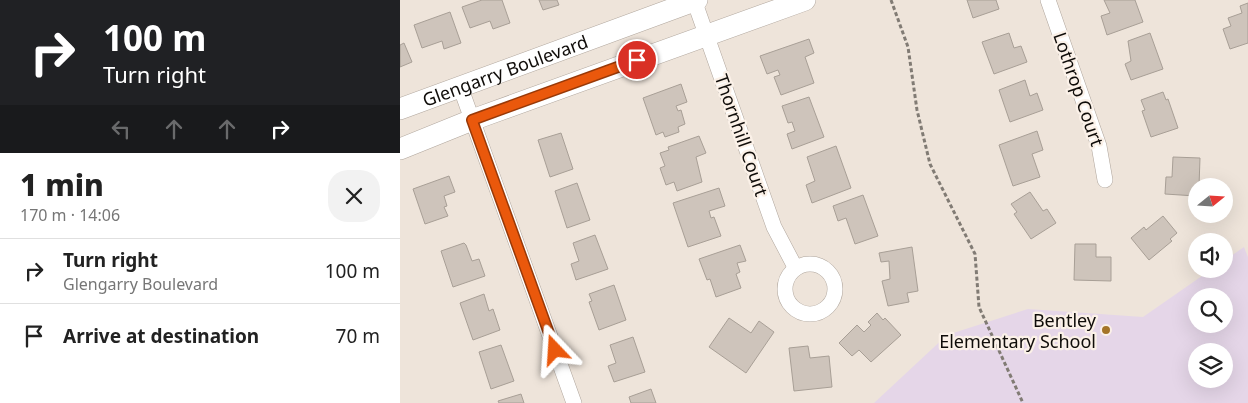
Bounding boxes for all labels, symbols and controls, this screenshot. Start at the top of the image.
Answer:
text: 100 m [103,14,206,61]
icon: right [20,20,85,85]
street label: Glengarry Boulevard [419,29,591,112]
street label: Lothrop Court [1048,29,1110,150]
pin [616,39,658,81]
icon: arrive [623,46,651,74]
text: Turn right [103,59,206,89]
street label: Thornhill Court [710,71,774,200]
icon: left [107,115,135,143]
icon: ahead [160,115,188,143]
icon: ahead [213,115,241,143]
icon: right [266,115,294,143]
text: 1 min [20,164,104,205]
button: close [328,170,380,222]
north arrow [1188,178,1232,222]
map controls [1188,178,1233,388]
text: 170 m · 14:06 [20,204,120,226]
button: sound [1188,233,1233,278]
text: Turn right [63,247,158,273]
icon: right [20,257,48,285]
text: 100 m [325,258,380,284]
text: Glengarry Boulevard [63,273,218,295]
button: search [1188,288,1233,333]
place label: Bentley Elementary School [939,308,1097,353]
icon: arrive [20,322,48,350]
text: Arrive at destination [63,323,259,349]
text: 70 m [336,323,380,349]
position arrow [528,323,580,375]
marker: Bentley Elementary School [1100,324,1112,336]
button: layers [1188,343,1233,388]

